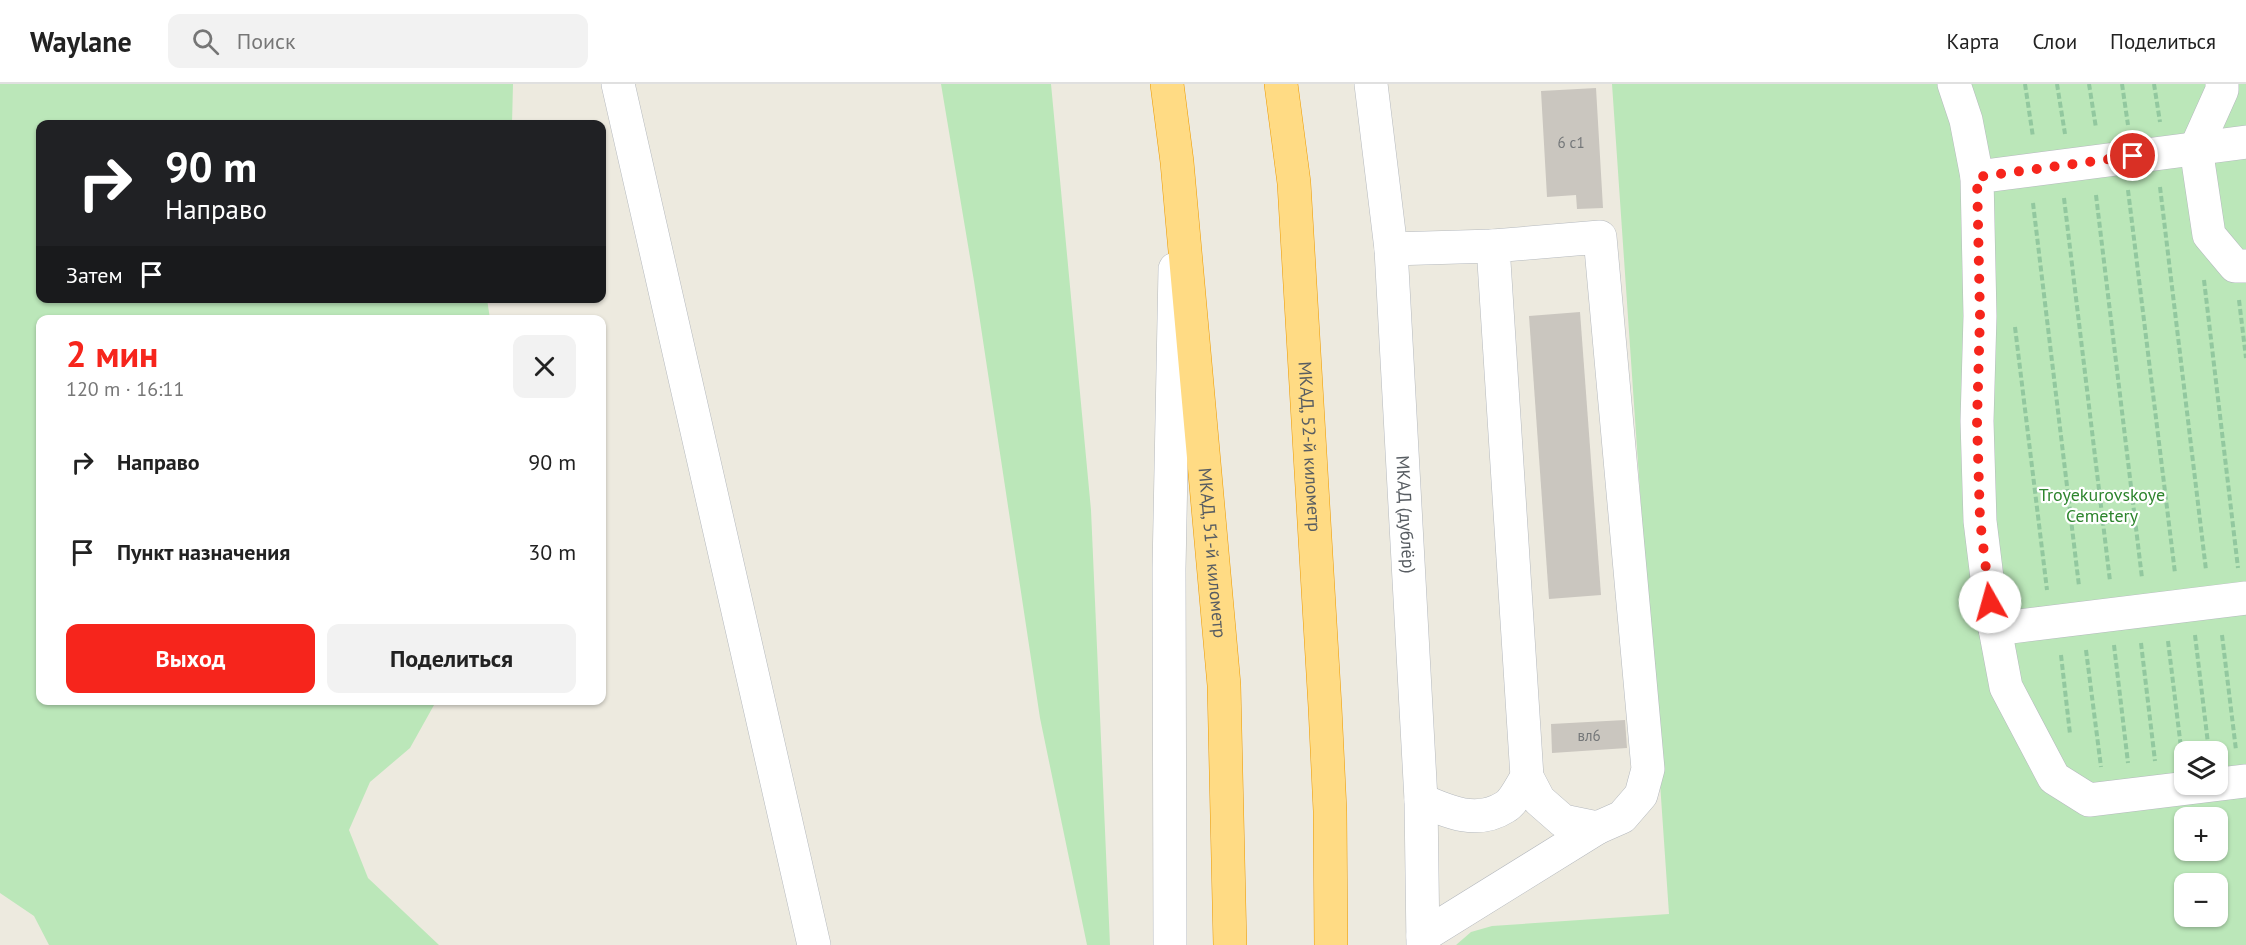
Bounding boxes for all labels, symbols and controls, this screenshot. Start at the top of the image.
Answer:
search box [168,14,588,68]
text: Waylane [30,23,132,60]
icon: search [189,25,222,58]
text: Поиск [237,27,295,55]
text: Карта [1946,28,1999,55]
text: Слои [2032,28,2077,55]
text: Поделиться [2110,28,2216,55]
pin [2107,130,2158,181]
house number: 6 с1 [1557,133,1585,152]
text: 90 m [165,139,257,194]
icon: arrive [2116,139,2149,172]
icon: right [66,144,144,222]
text: Направо [165,192,267,226]
icon: arrive [135,258,168,291]
text: Затем [66,261,123,289]
text: 2 мин [66,330,158,377]
button: close [513,335,576,398]
street label: МКАД, 52-й километр [1294,361,1327,533]
text: 120 m · 16:11 [66,376,184,402]
icon: right [66,446,99,479]
text: Направо [117,448,200,476]
text: 90 m [528,448,576,476]
street label: МКАД (дублёр) [1391,455,1421,574]
street label: МКАД, 51-й километр [1194,467,1232,639]
park label: Troyekurovskoye Cemetery [2039,483,2165,527]
icon: arrive [66,536,99,569]
text: Пункт назначения [117,538,290,566]
text: 30 m [528,538,576,566]
position arrow [1958,570,2022,634]
button: Выход [66,624,315,693]
button: Поделиться [327,624,576,693]
house number: вл6 [1577,726,1601,745]
map controls [2174,741,2228,927]
button: layers [2174,741,2228,795]
button: + [2174,807,2228,861]
button: − [2174,873,2228,927]

